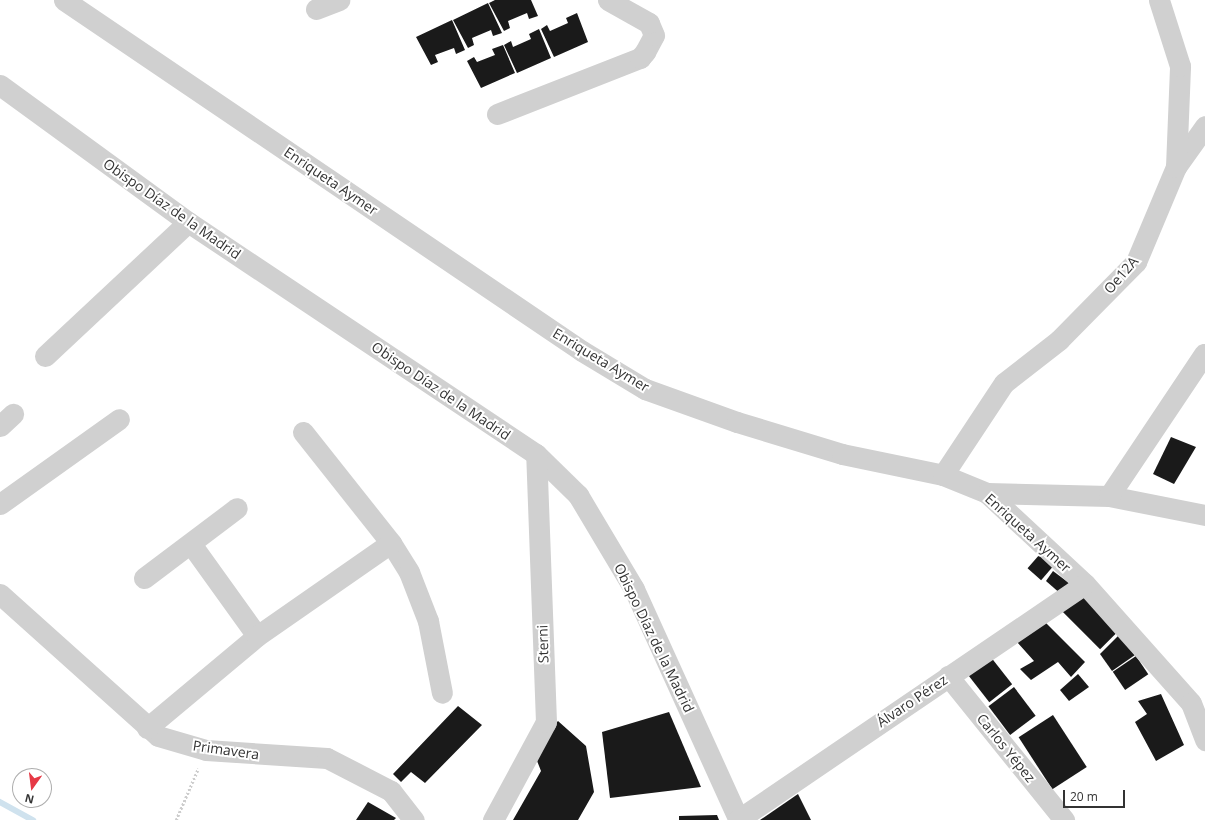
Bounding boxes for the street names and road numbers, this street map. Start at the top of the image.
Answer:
street label: Enriqueta Aymer [281,143,381,219]
street label: Obispo Díaz de la Madrid [100,155,244,263]
street label: Oe12A [1100,253,1142,297]
street label: Enriqueta Aymer [550,325,652,395]
street label: Obispo Díaz de la Madrid [368,338,514,444]
street label: Enriqueta Aymer [982,490,1074,576]
street label: Obispo Díaz de la Madrid [611,561,697,715]
street label: Sterni [534,625,552,663]
street label: Álvaro Pérez [874,671,950,731]
street label: Carlos Yépez [973,710,1039,786]
street label: Primavera [192,737,260,763]

